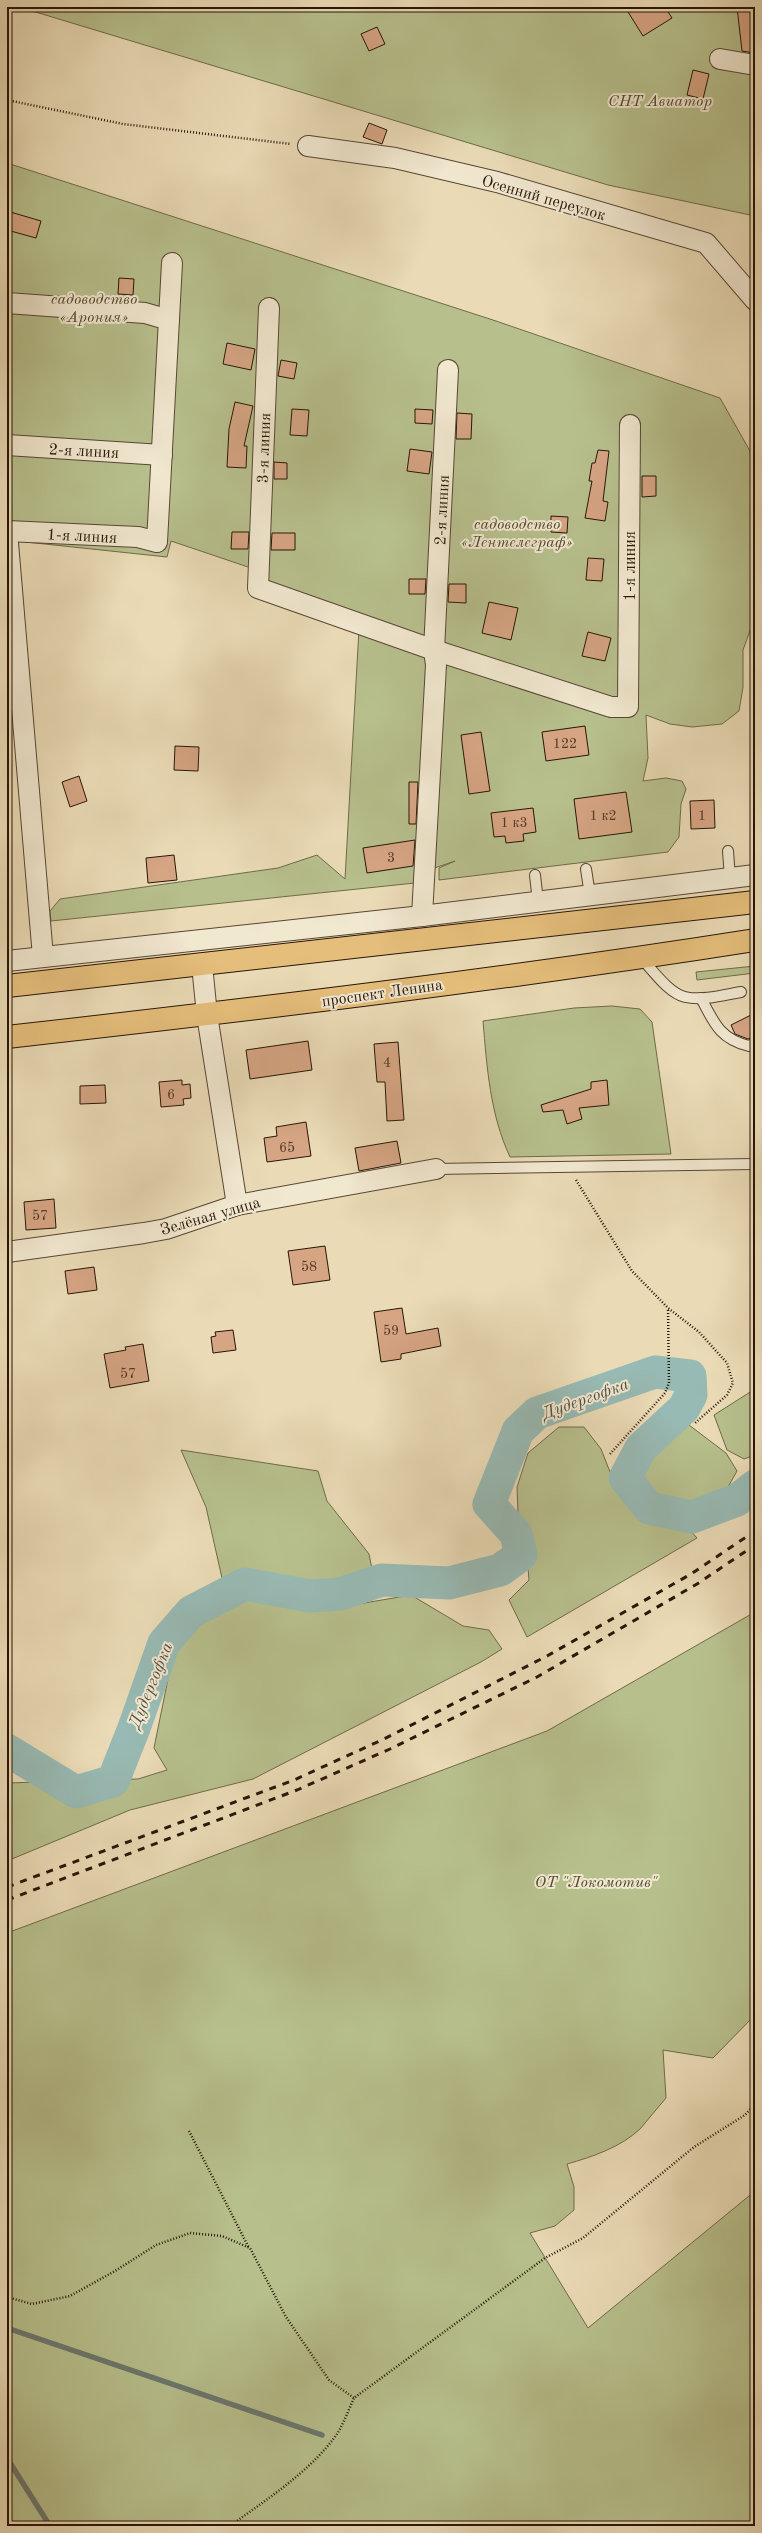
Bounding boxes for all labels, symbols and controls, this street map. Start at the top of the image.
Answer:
park label: СНТ Авиатор [608,94,712,110]
street label: Осенний переулок [480,174,607,224]
park label: садоводство «Арония» [51,292,137,326]
street label: 3-я линия [256,413,274,484]
street label: 2-я линия [48,442,119,462]
street label: 2-я линия [433,475,453,546]
park label: садоводство «Лентелеграф» [461,517,573,551]
street label: 1-я линия [46,527,117,547]
street label: 1-я линия [623,531,639,601]
house number: 122 [553,737,577,751]
house number: 1 к2 [589,809,617,823]
house number: 1 [698,809,706,823]
house number: 1 к3 [500,816,528,830]
house number: 3 [387,851,395,865]
street label: проспект Ленина [321,978,444,1010]
house number: 4 [383,1056,391,1070]
house number: 6 [167,1088,175,1102]
house number: 65 [279,1141,295,1155]
street label: Зелёная улица [159,1195,262,1239]
house number: 57 [32,1209,48,1223]
house number: 58 [301,1260,317,1274]
house number: 59 [383,1324,399,1338]
house number: 57 [120,1367,136,1381]
water label: Дудергофка [538,1376,631,1424]
water label: Дудергофка [126,1640,176,1733]
park label: ОТ "Локомотив" [535,1875,658,1891]

